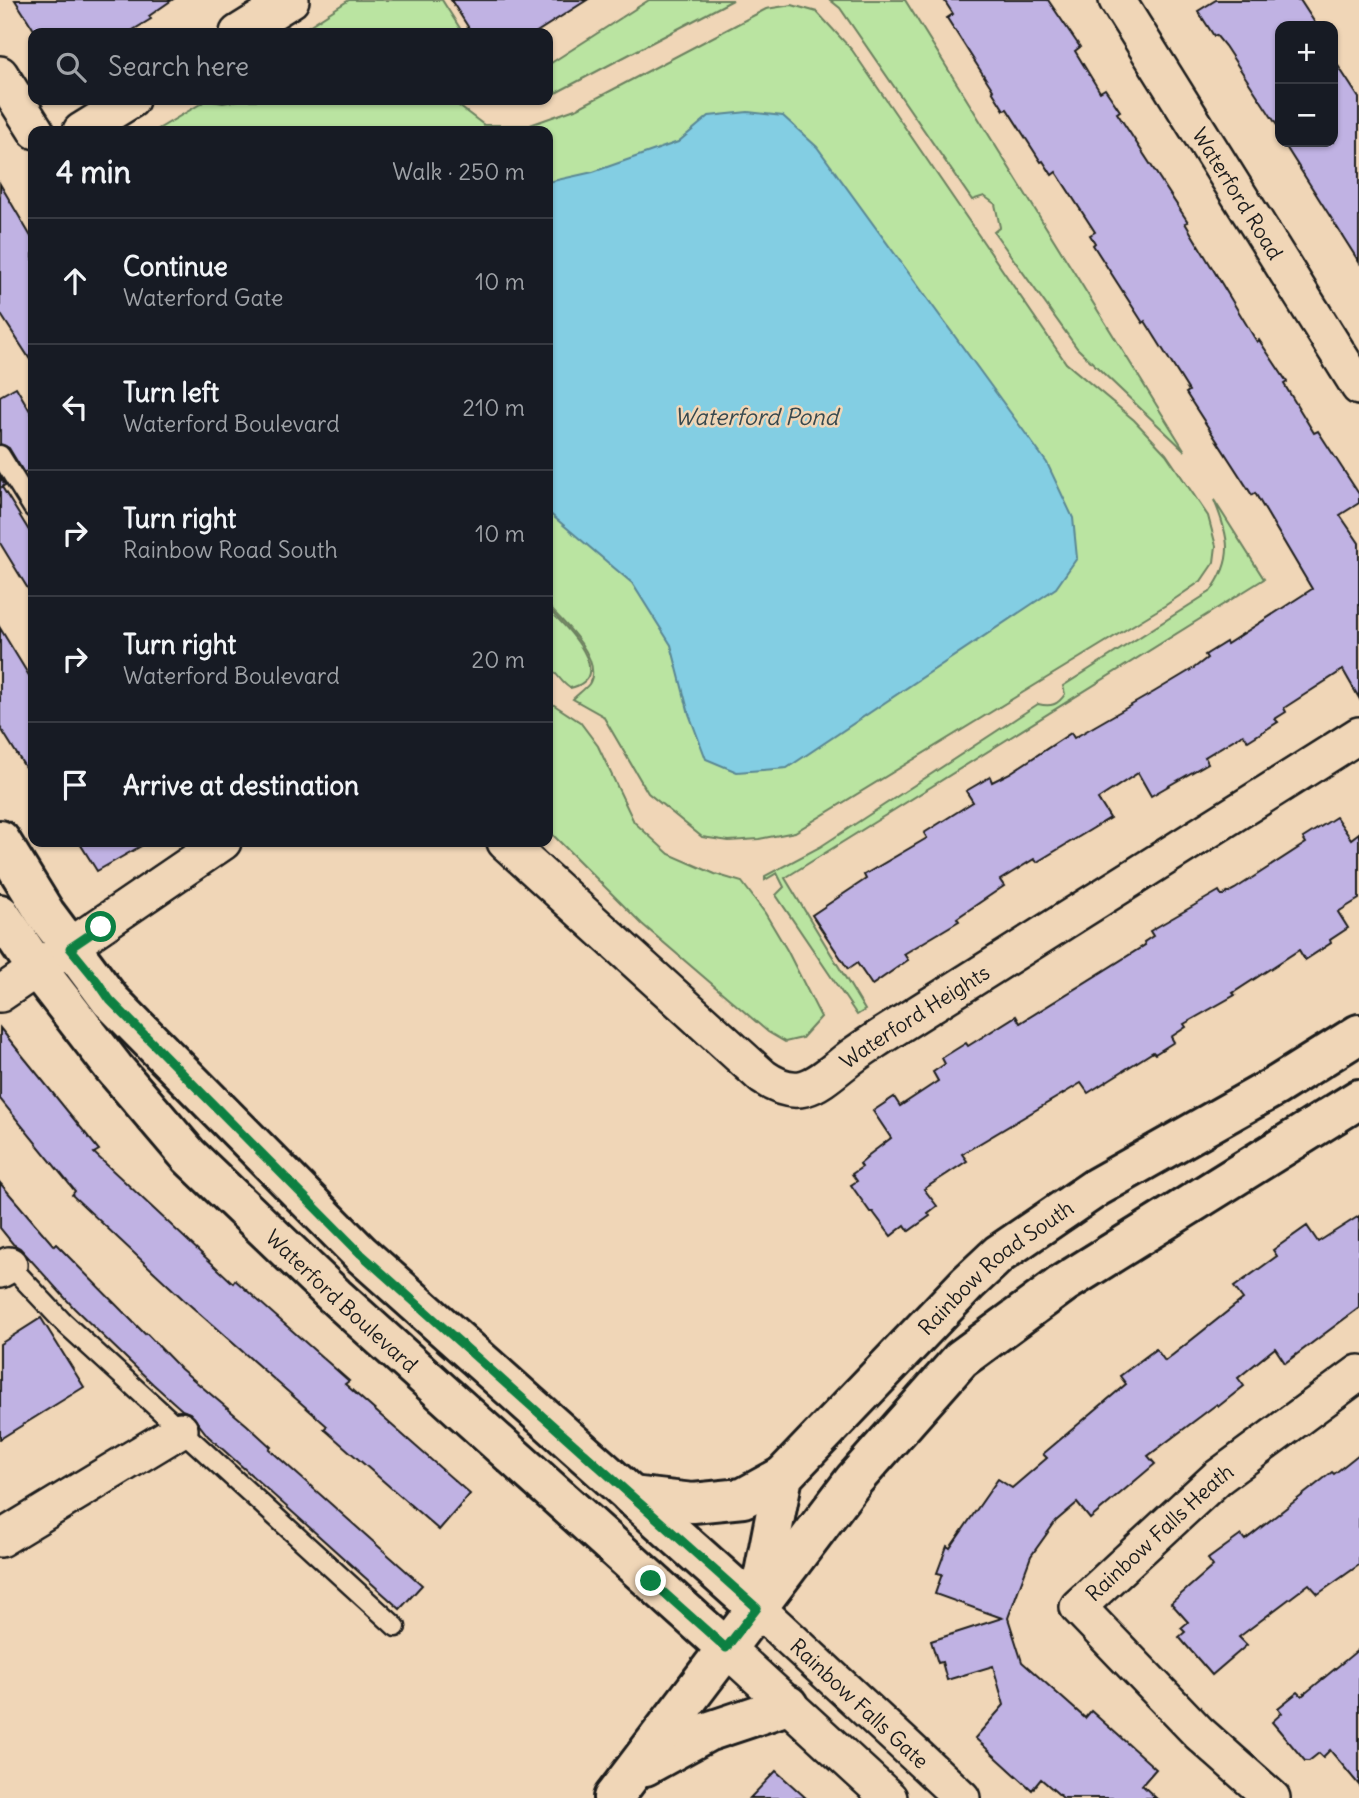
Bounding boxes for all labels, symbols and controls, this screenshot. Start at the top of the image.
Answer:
map controls [1275,21,1338,147]
button: + [1275,21,1338,84]
search box [28,28,553,105]
icon: search [52,48,90,86]
text: Search here [108,50,249,83]
button: − [1275,84,1338,147]
street label: Waterford Road [1187,122,1289,264]
text: 4 min [56,153,131,191]
text: Walk · 250 m [392,157,525,186]
text: Continue [123,250,228,283]
icon: ahead [56,262,94,300]
text: 10 m [475,267,525,296]
text: Waterford Gate [123,283,284,312]
text: Turn left [123,376,219,409]
icon: left [56,388,94,426]
text: 210 m [462,393,525,422]
water label: Waterford Pond [674,402,841,431]
text: Waterford Boulevard [123,409,340,438]
text: Turn right [123,502,236,535]
icon: right [56,514,94,552]
text: 10 m [475,519,525,548]
text: Rainbow Road South [123,535,338,564]
text: Turn right [123,628,236,661]
icon: right [56,640,94,678]
text: 20 m [472,645,525,674]
text: Waterford Boulevard [123,661,340,690]
icon: arrive [56,766,94,804]
text: Arrive at destination [123,769,359,802]
route start [85,911,116,942]
street label: Waterford Heights [834,958,994,1074]
street label: Rainbow Road South [912,1194,1078,1341]
street label: Waterford Boulevard [260,1224,424,1378]
street label: Rainbow Falls Heath [1080,1457,1238,1607]
route end [635,1565,666,1596]
street label: Rainbow Falls Gate [785,1632,935,1774]

